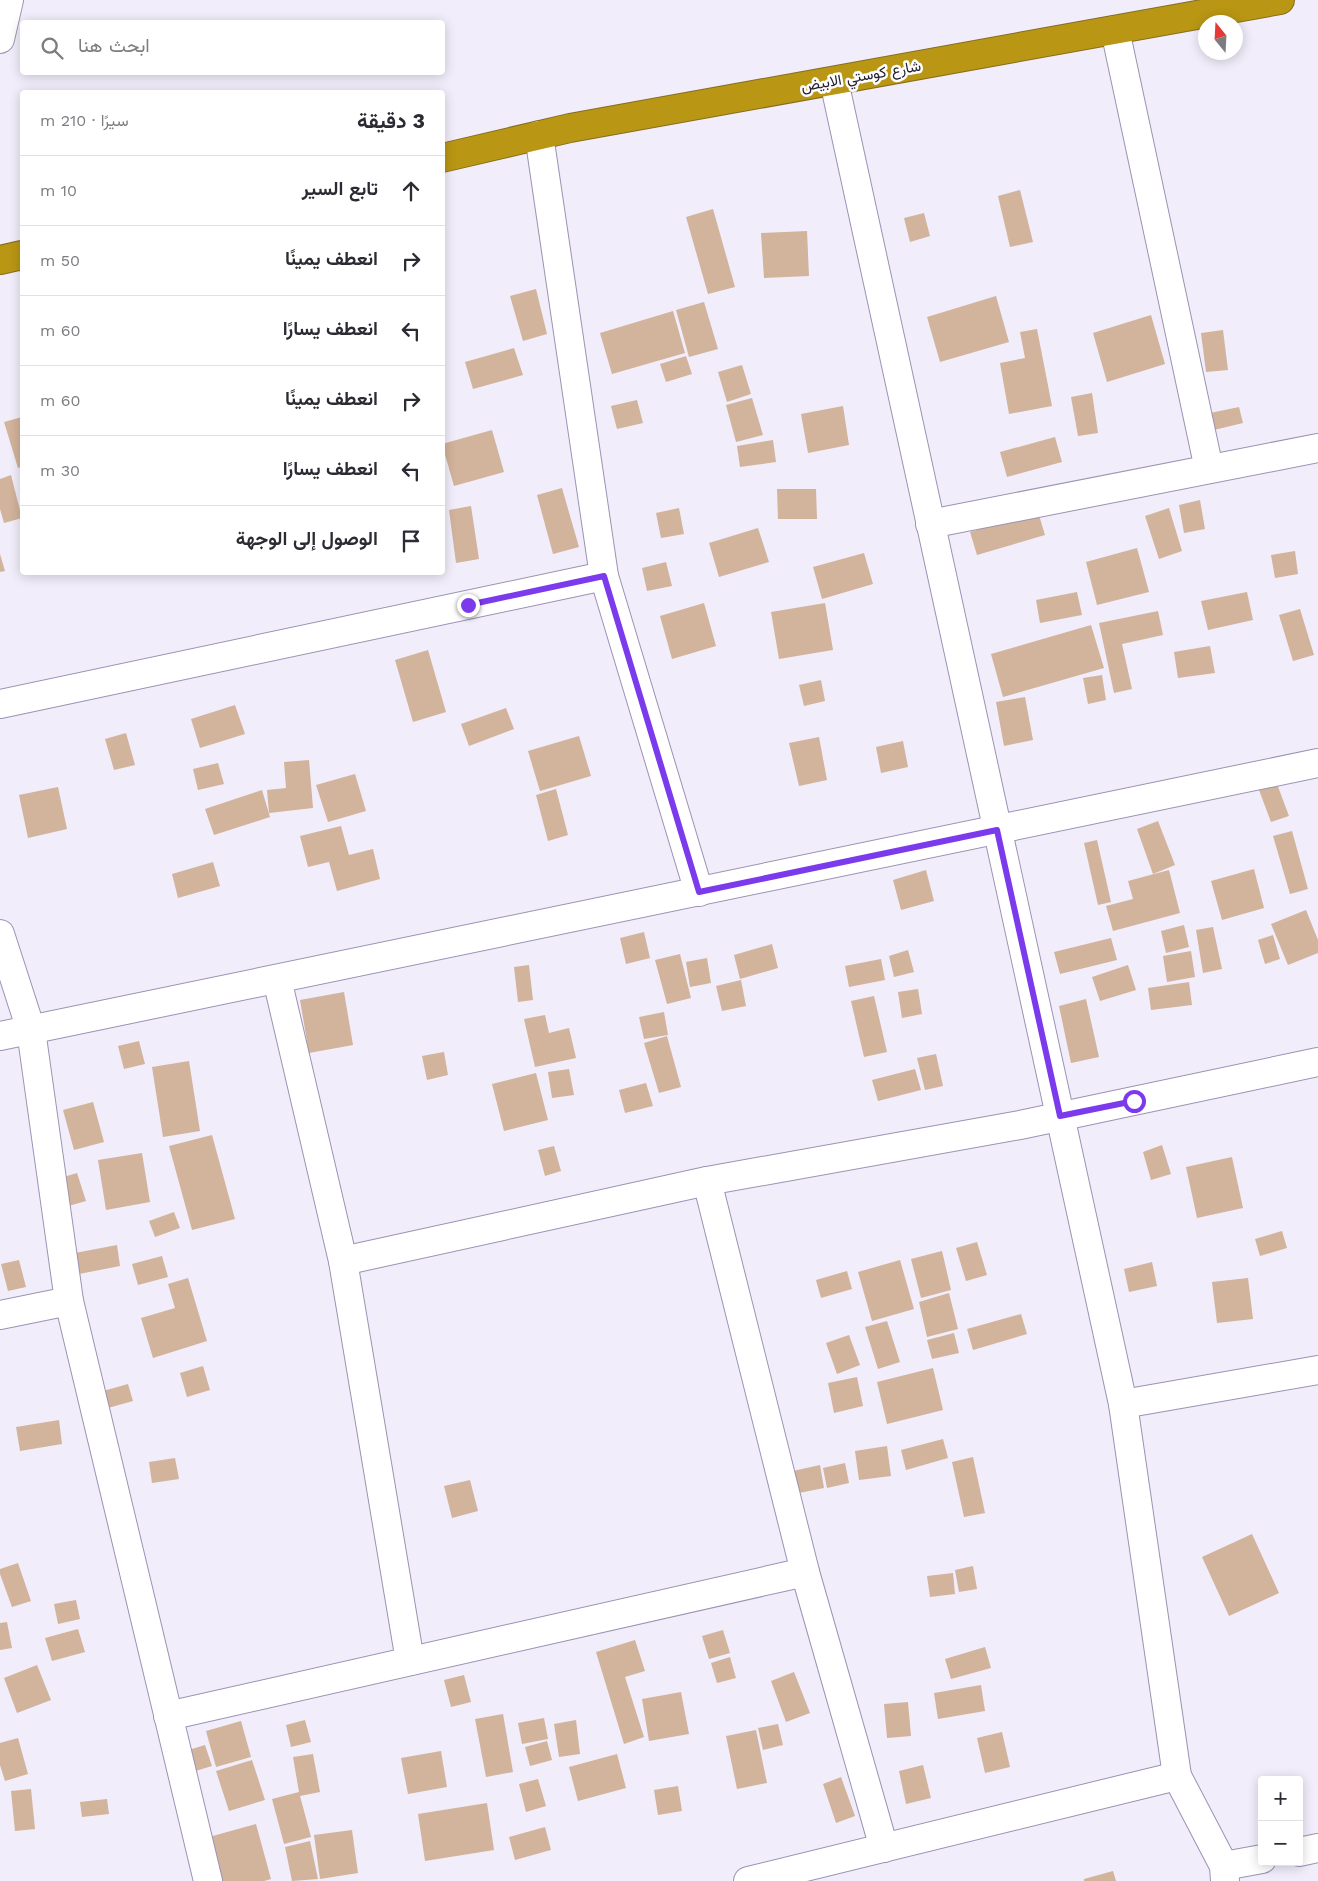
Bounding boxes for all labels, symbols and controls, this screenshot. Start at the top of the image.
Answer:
north arrow [1198,15,1243,60]
search box [20,20,445,75]
icon: search [38,34,66,62]
text: ابحث هنا [78,34,150,57]
street label: شارع كوستي الابيض [800,57,923,99]
text: 3 دقيقة [357,108,425,133]
text: سيرًا · 210 m [40,111,129,130]
text: تابع السير [302,177,378,200]
icon: ahead [397,177,425,205]
text: 10 m [40,181,77,200]
text: انعطف يمينًا [285,247,378,270]
icon: right [397,247,425,275]
text: 50 m [40,251,80,270]
text: انعطف يسارًا [283,317,378,340]
icon: left [397,317,425,345]
text: 60 m [40,321,80,340]
text: انعطف يمينًا [285,387,378,410]
icon: right [397,387,425,415]
text: 60 m [40,391,80,410]
text: انعطف يسارًا [283,457,378,480]
icon: left [397,457,425,485]
text: 30 m [40,461,80,480]
text: الوصول إلى الوجهة [236,527,378,550]
icon: arrive [397,527,425,555]
route end [457,594,480,617]
route start [1123,1090,1146,1113]
map controls [1258,1776,1303,1866]
button: + [1258,1776,1303,1821]
button: − [1258,1821,1303,1866]

